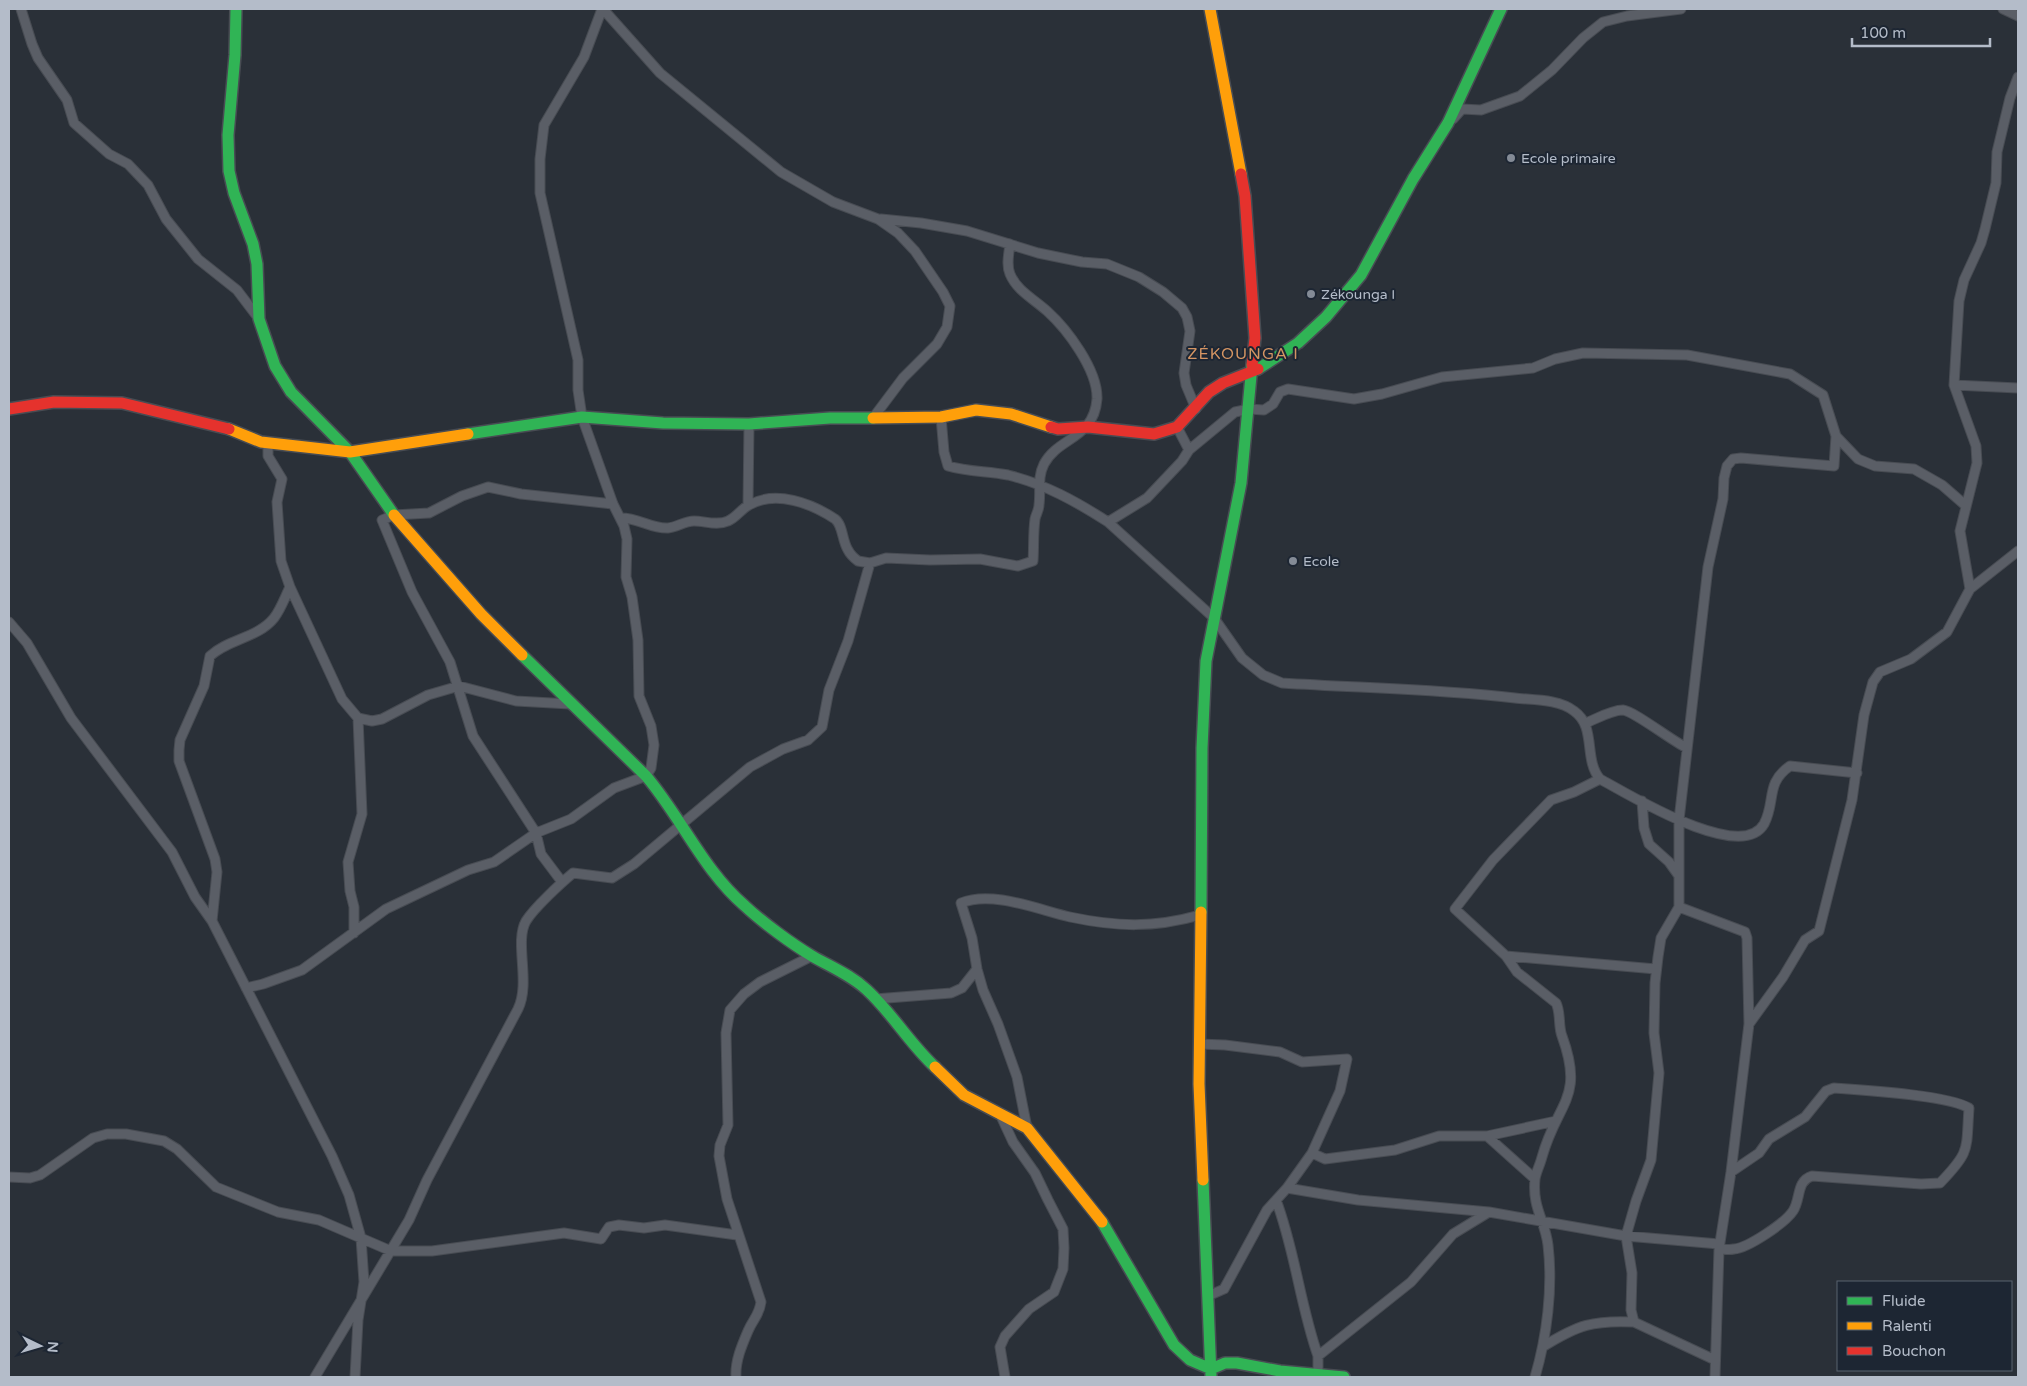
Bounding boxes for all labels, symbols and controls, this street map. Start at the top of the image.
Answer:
scale bar [1852,15,1990,47]
text: 100 m [1860,24,1906,42]
place label: Ecole primaire [1521,150,1616,167]
marker: Ecole primaire [1505,152,1517,164]
place label: Zékounga I [1321,286,1395,303]
marker: Zékounga I [1305,288,1317,300]
district label: ZÉKOUNGA I [1187,344,1299,364]
place label: Ecole [1303,553,1339,570]
marker: Ecole [1287,555,1299,567]
legend [1837,1281,2012,1371]
text: Fluide [1882,1292,1926,1310]
text: Ralenti [1882,1317,1932,1335]
north arrow [15,1321,65,1371]
text: N [43,1341,61,1353]
text: Bouchon [1882,1342,1946,1360]

